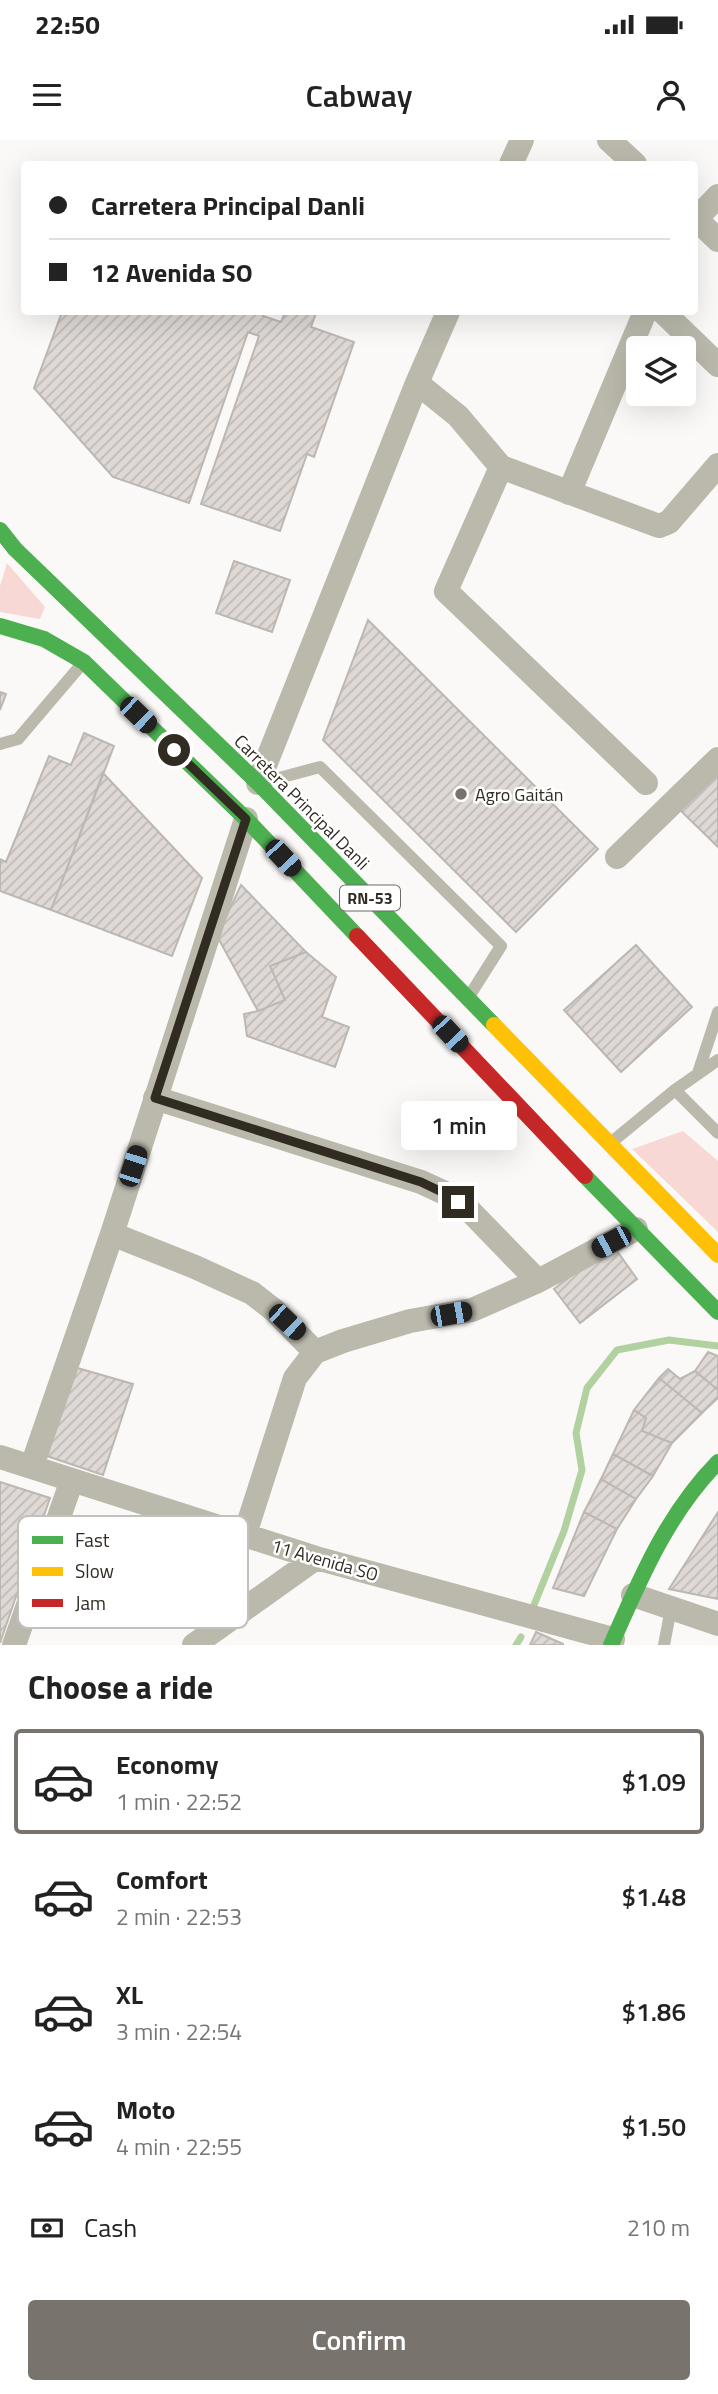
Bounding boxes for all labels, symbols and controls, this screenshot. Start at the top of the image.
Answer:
text: 22:50 [35,5,100,44]
text: Cabway [305,71,413,119]
icon: menu [28,76,66,114]
icon: person [652,76,690,114]
text: Carretera Principal Danli [91,186,365,225]
text: 12 Avenida SO [91,253,253,292]
map controls [626,336,696,406]
button: layers [626,336,696,406]
car [116,693,161,737]
street label: Carretera Principal Danli [228,728,376,876]
route start [158,734,190,766]
place label: Agro Gaitán [475,781,563,808]
marker: Agro Gaitán [453,786,469,802]
car [261,835,306,881]
road number: RN-53 [340,886,400,911]
car [428,1011,473,1057]
callout: 1 min [400,1100,516,1150]
text: 1 min [431,1108,487,1143]
car [117,1143,150,1189]
route end [442,1186,474,1218]
car [588,1223,635,1261]
car [265,1300,310,1344]
car [429,1300,474,1328]
legend [18,1516,248,1628]
text: Fast [75,1525,110,1554]
street label: 11 Avenida SO [268,1532,382,1588]
text: Slow [75,1556,114,1585]
text: Jam [75,1588,106,1617]
text: Choose a ride [28,1663,213,1711]
text: Economy [116,1745,218,1784]
icon: car [32,1750,95,1813]
text: $1.09 [622,1762,686,1801]
text: 1 min · 22:52 [116,1784,242,1819]
text: Comfort [116,1860,208,1899]
icon: car [32,1865,95,1928]
text: $1.48 [622,1877,686,1916]
text: 2 min · 22:53 [116,1899,242,1934]
text: XL [116,1975,143,2014]
icon: car [32,1980,95,2043]
text: $1.86 [622,1992,686,2031]
text: 3 min · 22:54 [116,2014,242,2049]
text: Moto [116,2090,175,2129]
icon: car [32,2095,95,2158]
text: $1.50 [622,2107,686,2146]
text: 4 min · 22:55 [116,2129,242,2164]
text: Cash [84,2208,137,2247]
icon: cash [28,2209,66,2247]
text: 210 m [627,2210,690,2245]
button: Confirm [28,2300,690,2380]

